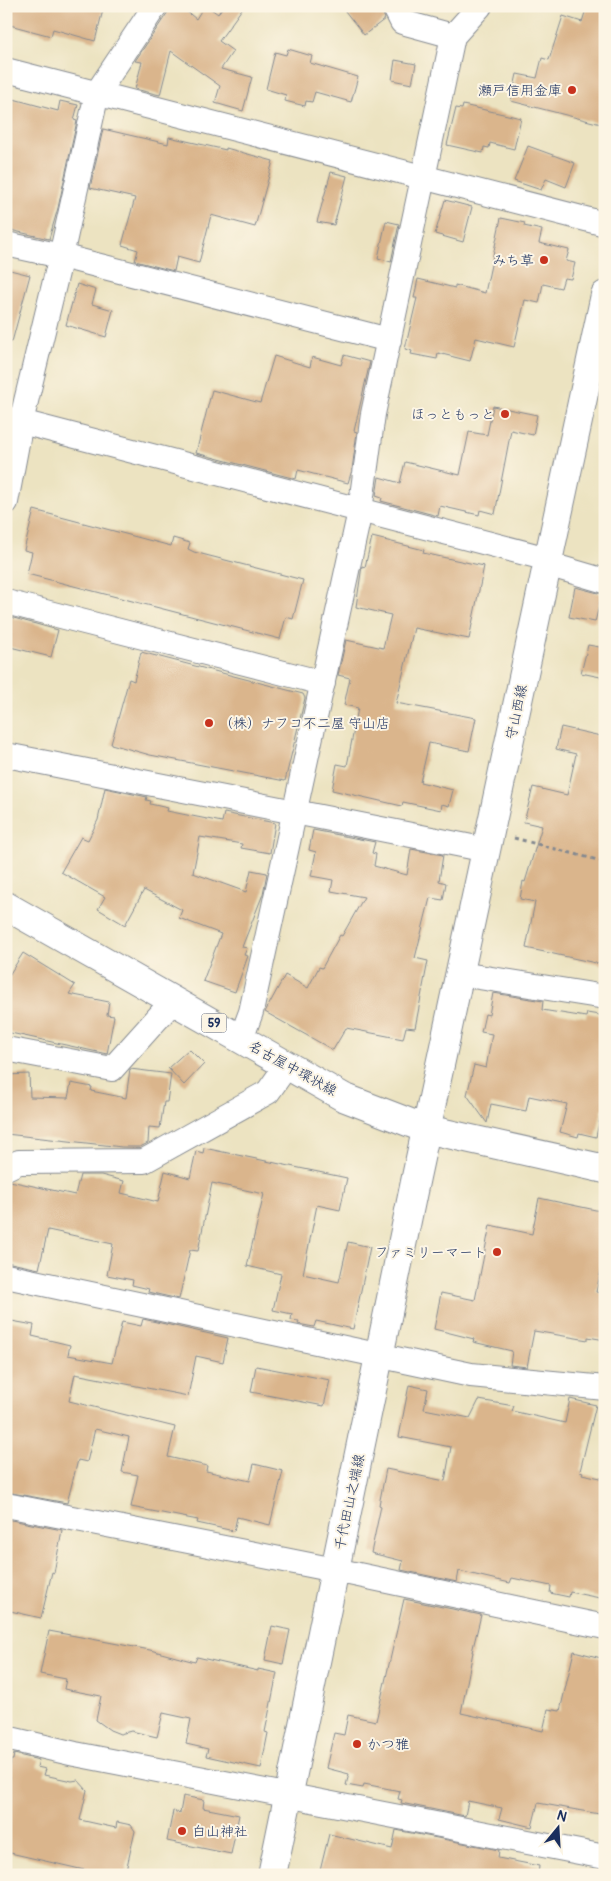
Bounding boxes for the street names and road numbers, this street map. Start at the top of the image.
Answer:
street label: 守山西線 [502,683,531,741]
road number: 59 [202,1014,226,1032]
street label: 名古屋中環状線 [246,1037,340,1100]
street label: 千代田山之端線 [331,1452,368,1552]

